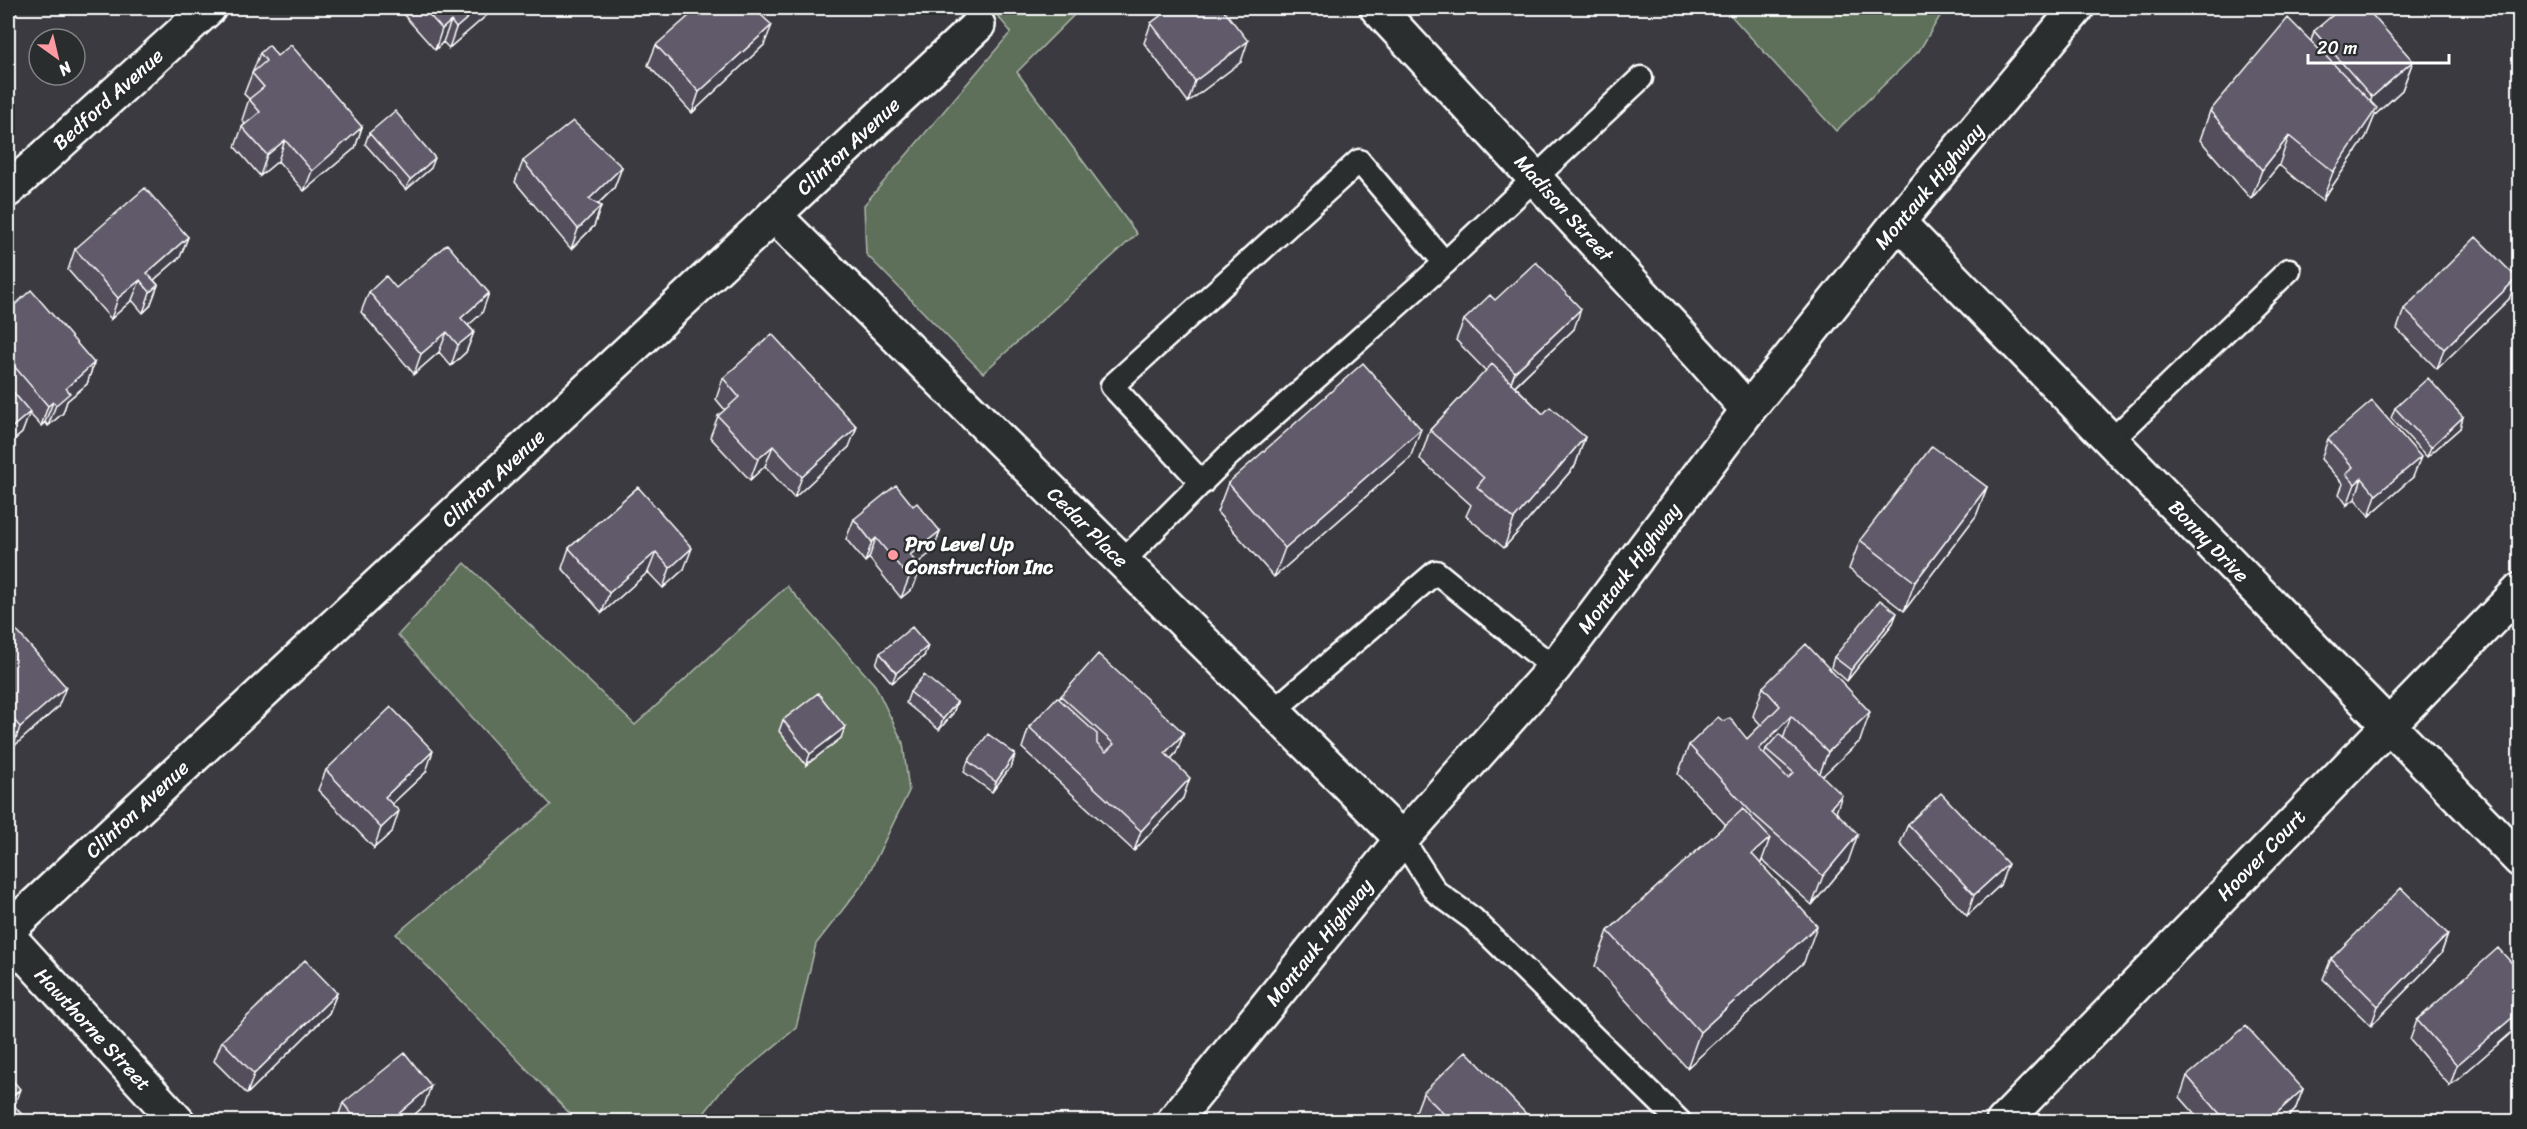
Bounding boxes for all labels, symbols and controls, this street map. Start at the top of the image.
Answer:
north arrow [27,27,87,87]
scale bar [2308,27,2449,65]
text: 20 m [2317,32,2357,64]
street label: Bedford Avenue [45,39,172,159]
text: N [52,53,79,85]
street label: Clinton Avenue [788,88,909,204]
street label: Montauk Highway [1865,114,1994,258]
street label: Madison Street [1505,146,1623,271]
street label: Clinton Avenue [433,420,554,536]
street label: Cedar Place [1038,478,1137,577]
street label: Bonny Drive [2160,491,2258,591]
street label: Montauk Highway [1568,495,1691,642]
place label: Pro Level Up Construction Inc [904,527,1054,585]
marker: Pro Level Up Construction Inc [886,548,900,562]
street label: Clinton Avenue [77,751,198,867]
street label: Hoover Court [2208,801,2315,910]
street label: Montauk Highway [1256,870,1383,1014]
street label: Hawthorne Street [25,959,160,1100]

